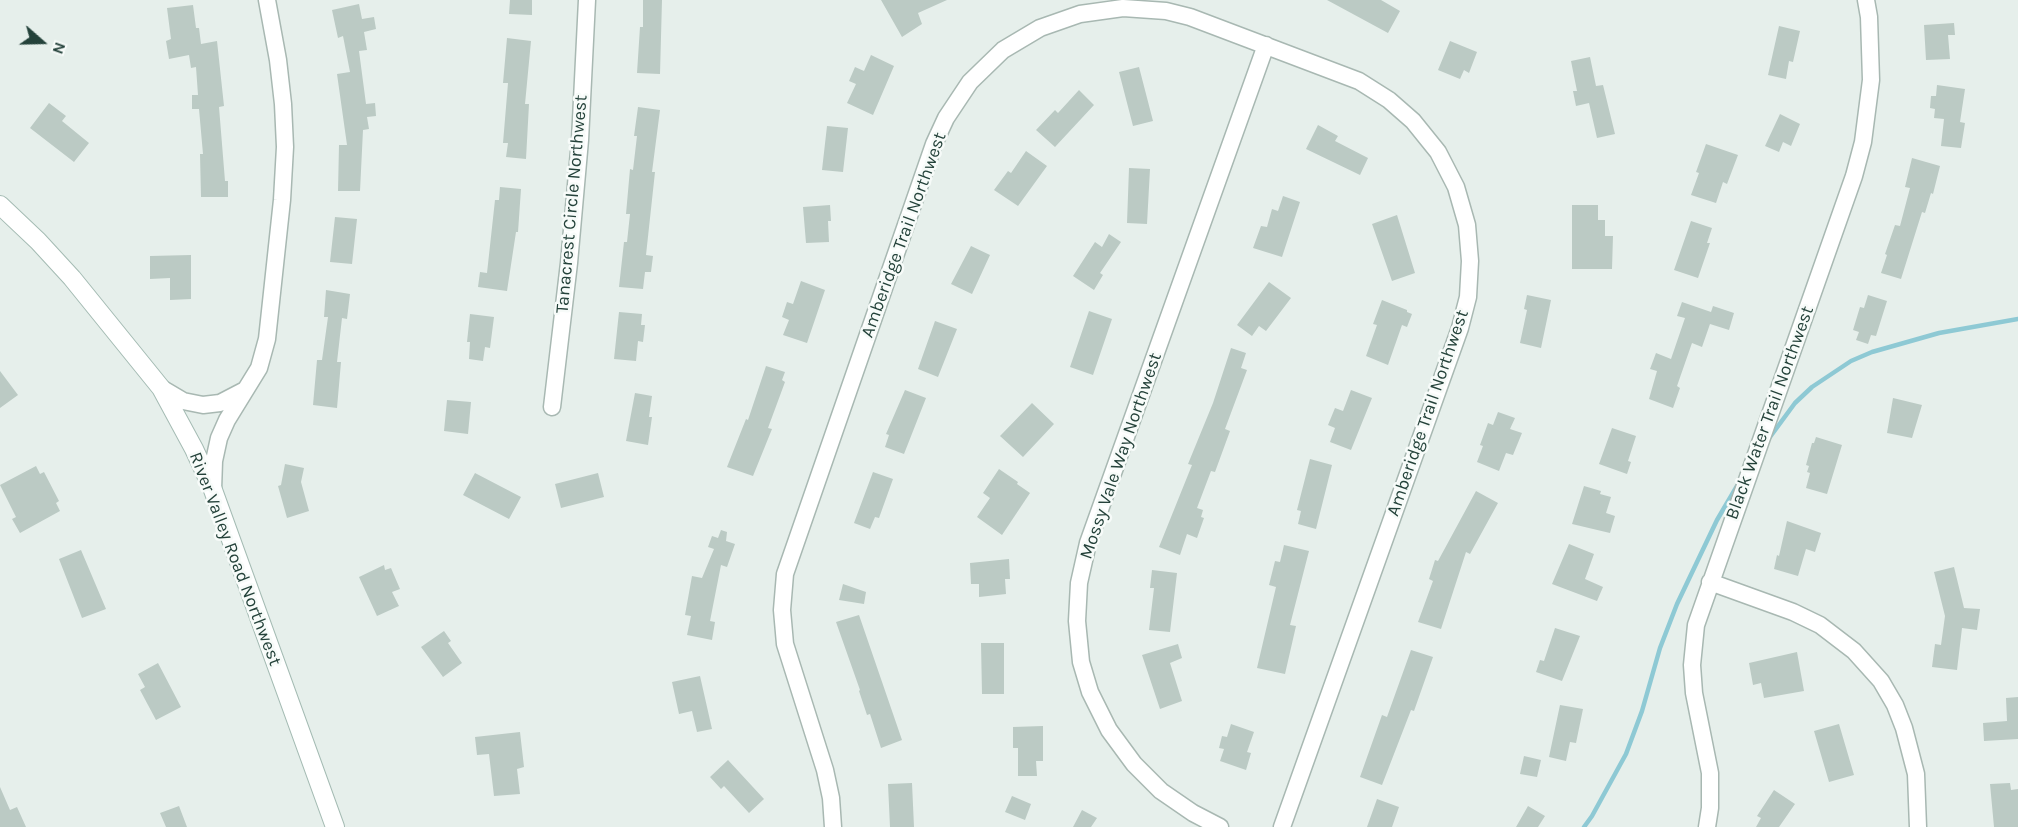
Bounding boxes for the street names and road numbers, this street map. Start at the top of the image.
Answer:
street label: Tanacrest Circle Northwest [552,94,592,314]
street label: Amberidge Trail Northwest [857,129,951,341]
street label: Black Water Trail Northwest [1721,303,1819,523]
street label: Amberidge Trail Northwest [1382,307,1474,519]
street label: Mossy Vale Way Northwest [1075,350,1167,562]
street label: River Valley Road Northwest [184,449,286,669]

